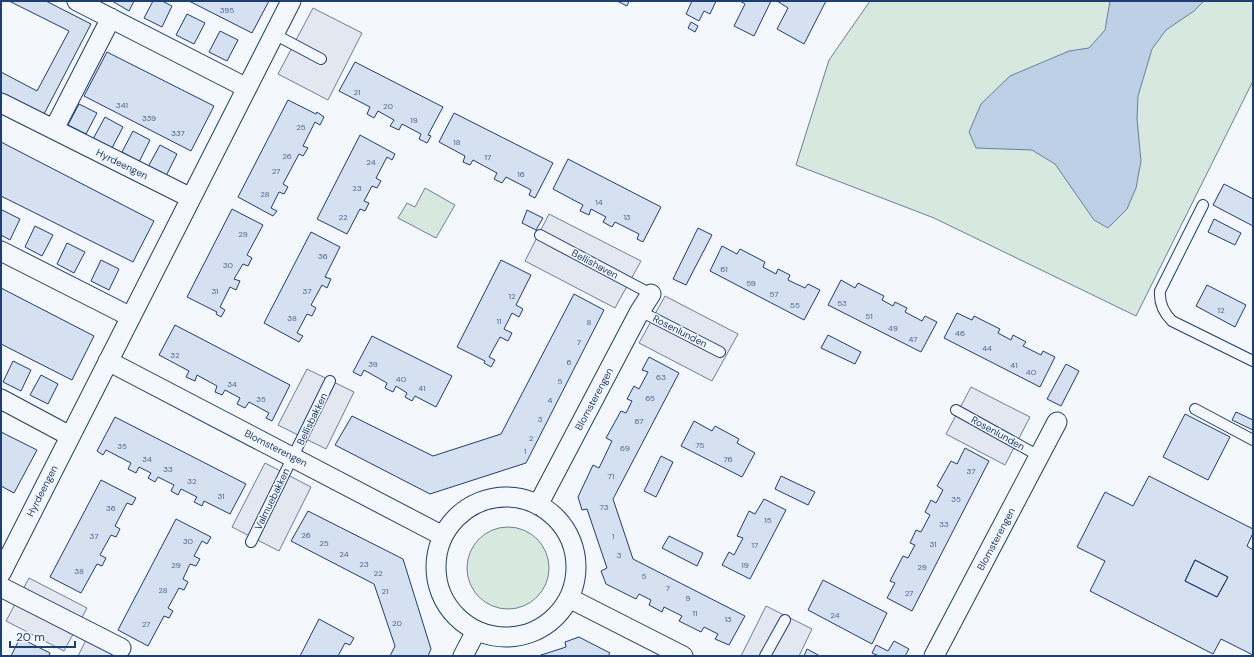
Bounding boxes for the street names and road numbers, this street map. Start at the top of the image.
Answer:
street label: Hyrdeengen [94,146,150,182]
street label: Bellishaven [569,246,621,282]
street label: Rosenlunden [651,312,710,350]
street label: Blomsterengen [572,365,616,433]
street label: Bellisbakken [294,391,330,447]
street label: Rosenlunden [969,413,1027,453]
street label: Blomsterengen [242,427,310,470]
street label: Hyrdeengen [23,463,61,519]
street label: Valmuebakken [251,466,293,532]
street label: Blomsterengen [974,505,1018,573]

